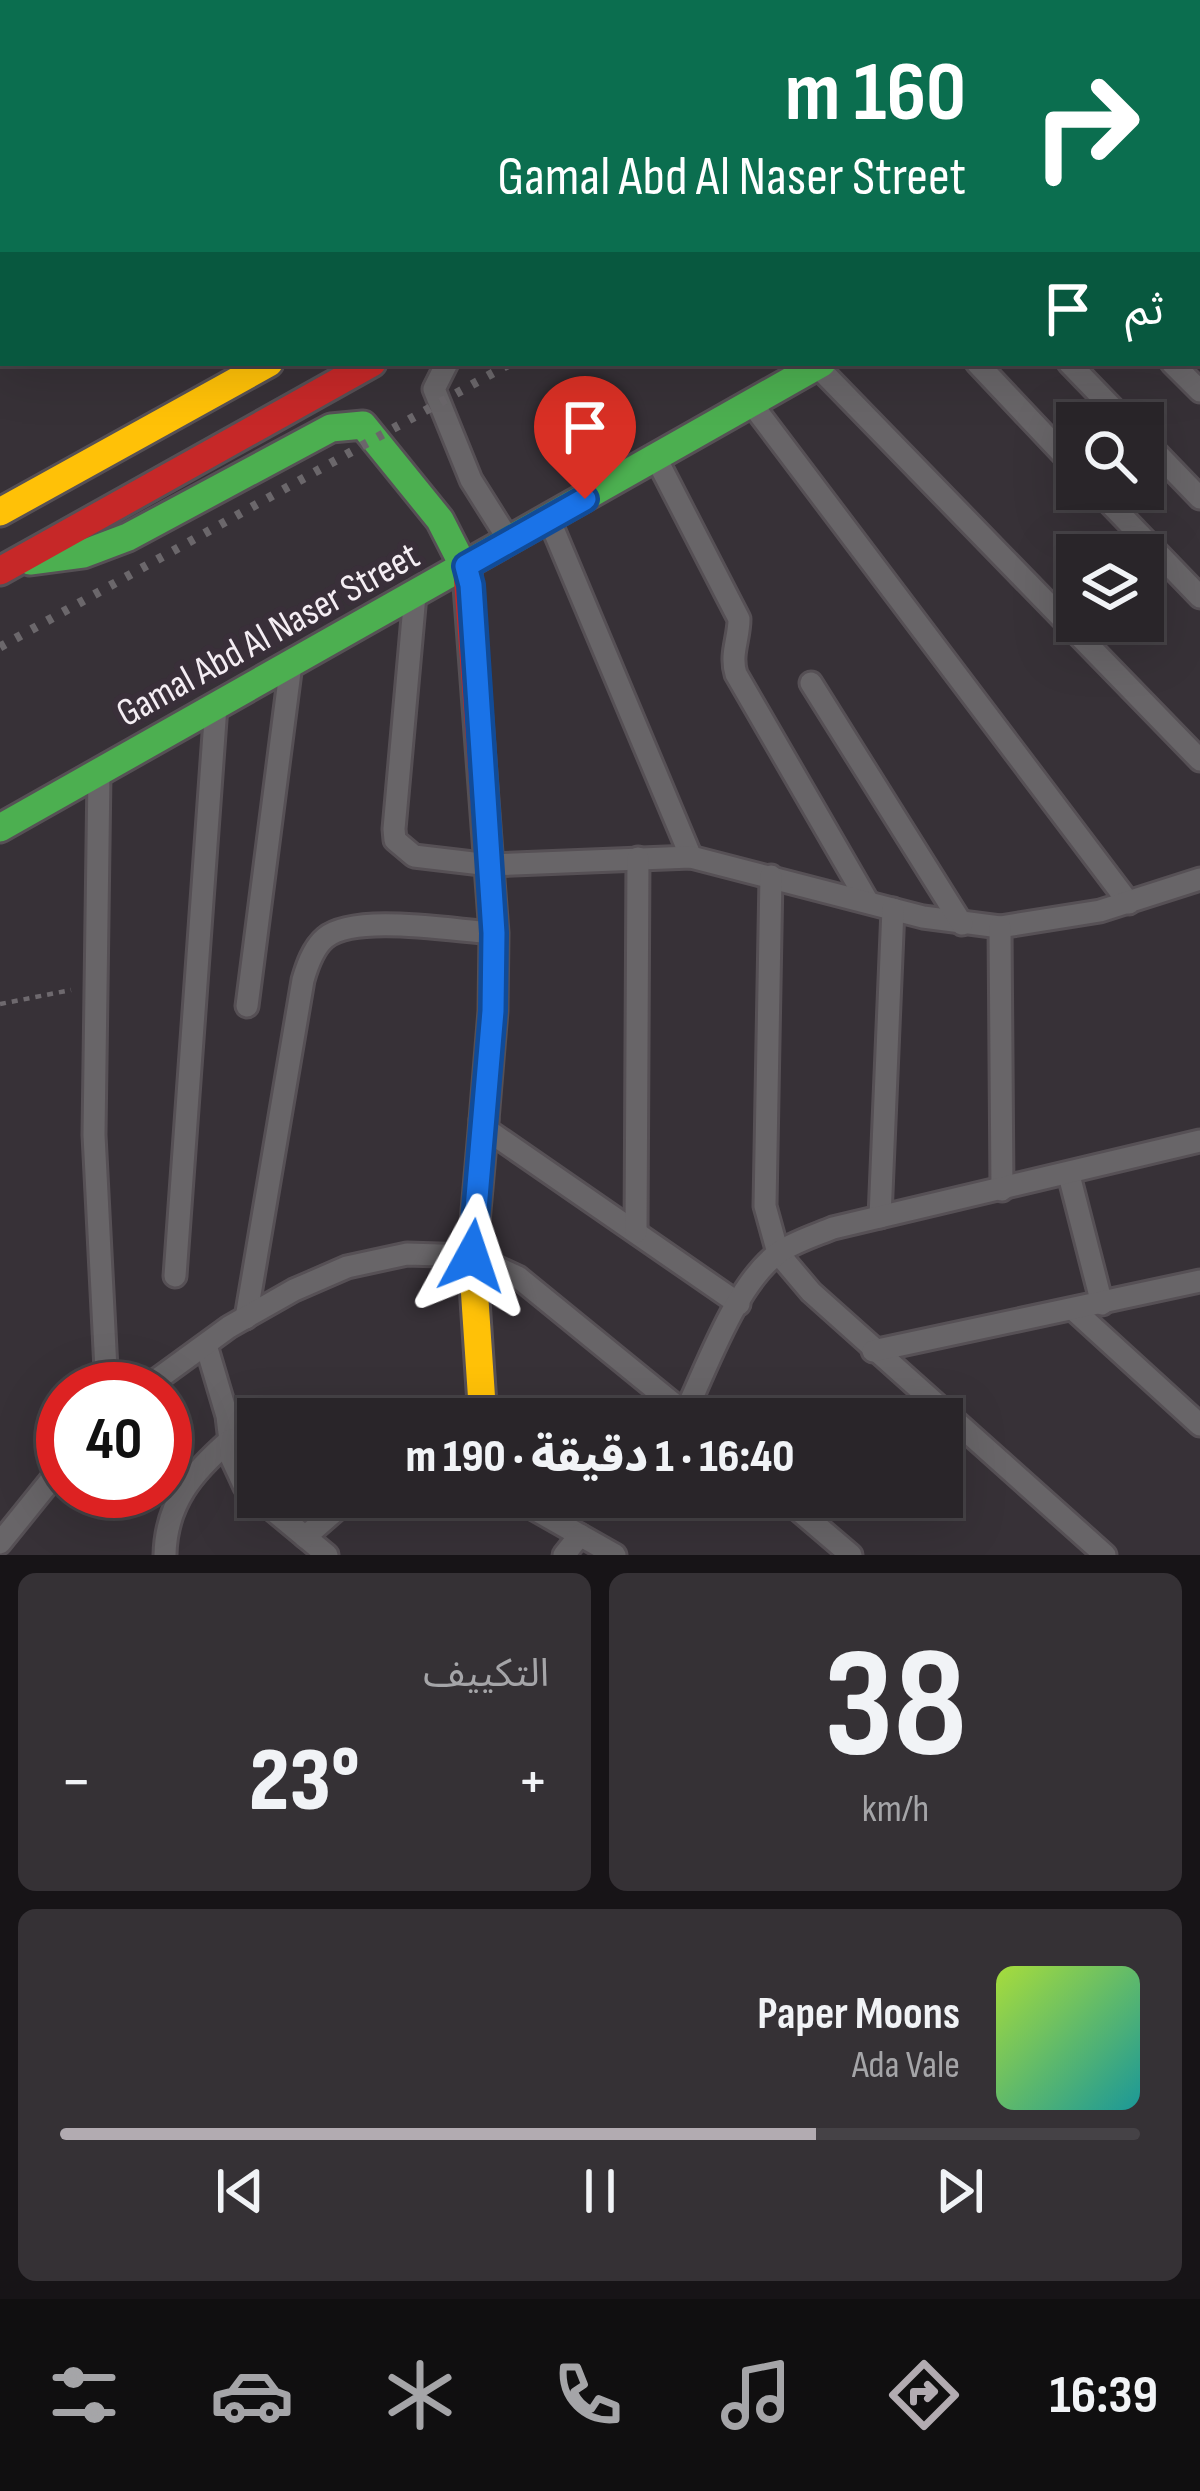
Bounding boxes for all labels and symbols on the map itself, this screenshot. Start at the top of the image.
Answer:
pin [534,376,636,499]
street label: Gamal Abd Al Naser Street [109,533,428,738]
position arrow [409,1193,535,1319]
speed limit sign: 40 [36,1362,192,1518]

